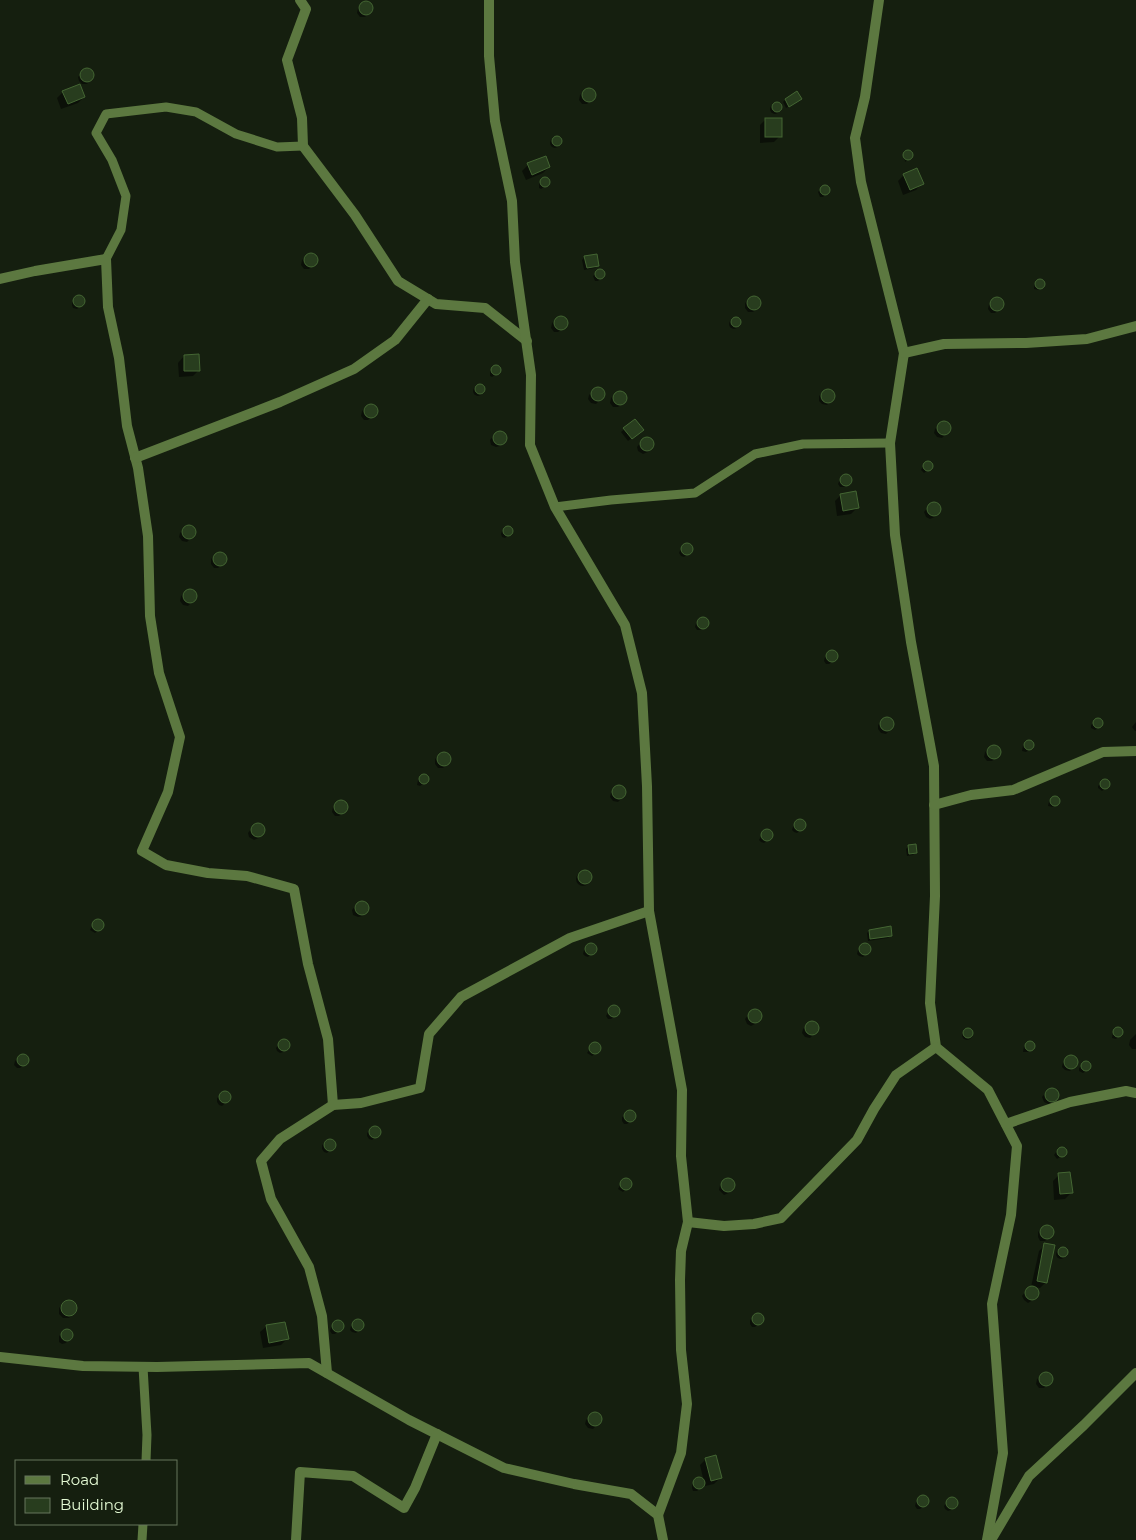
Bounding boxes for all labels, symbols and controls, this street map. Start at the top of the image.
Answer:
legend [15,1460,178,1525]
text: Road [60,1470,99,1489]
text: Building [60,1495,124,1514]

